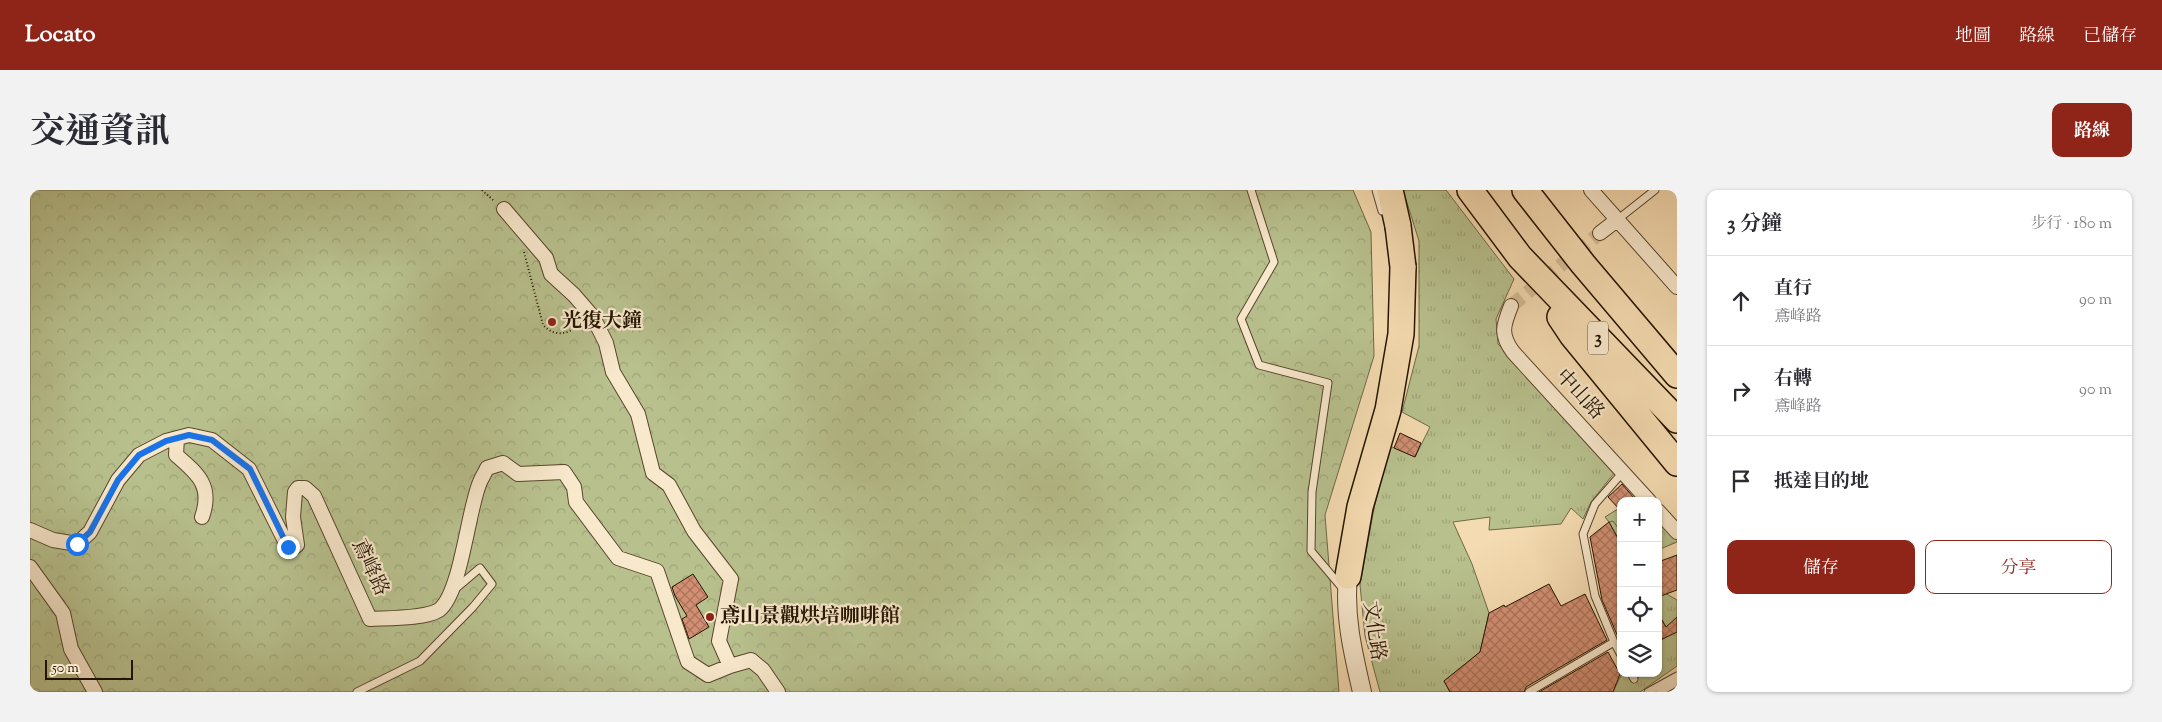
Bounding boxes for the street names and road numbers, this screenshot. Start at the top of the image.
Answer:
road number: 3 [1588,322,1608,354]
street label: 中山路 [1548,363,1610,427]
street label: 鳶峰路 [343,535,395,601]
street label: 文化路 [1354,599,1392,663]

